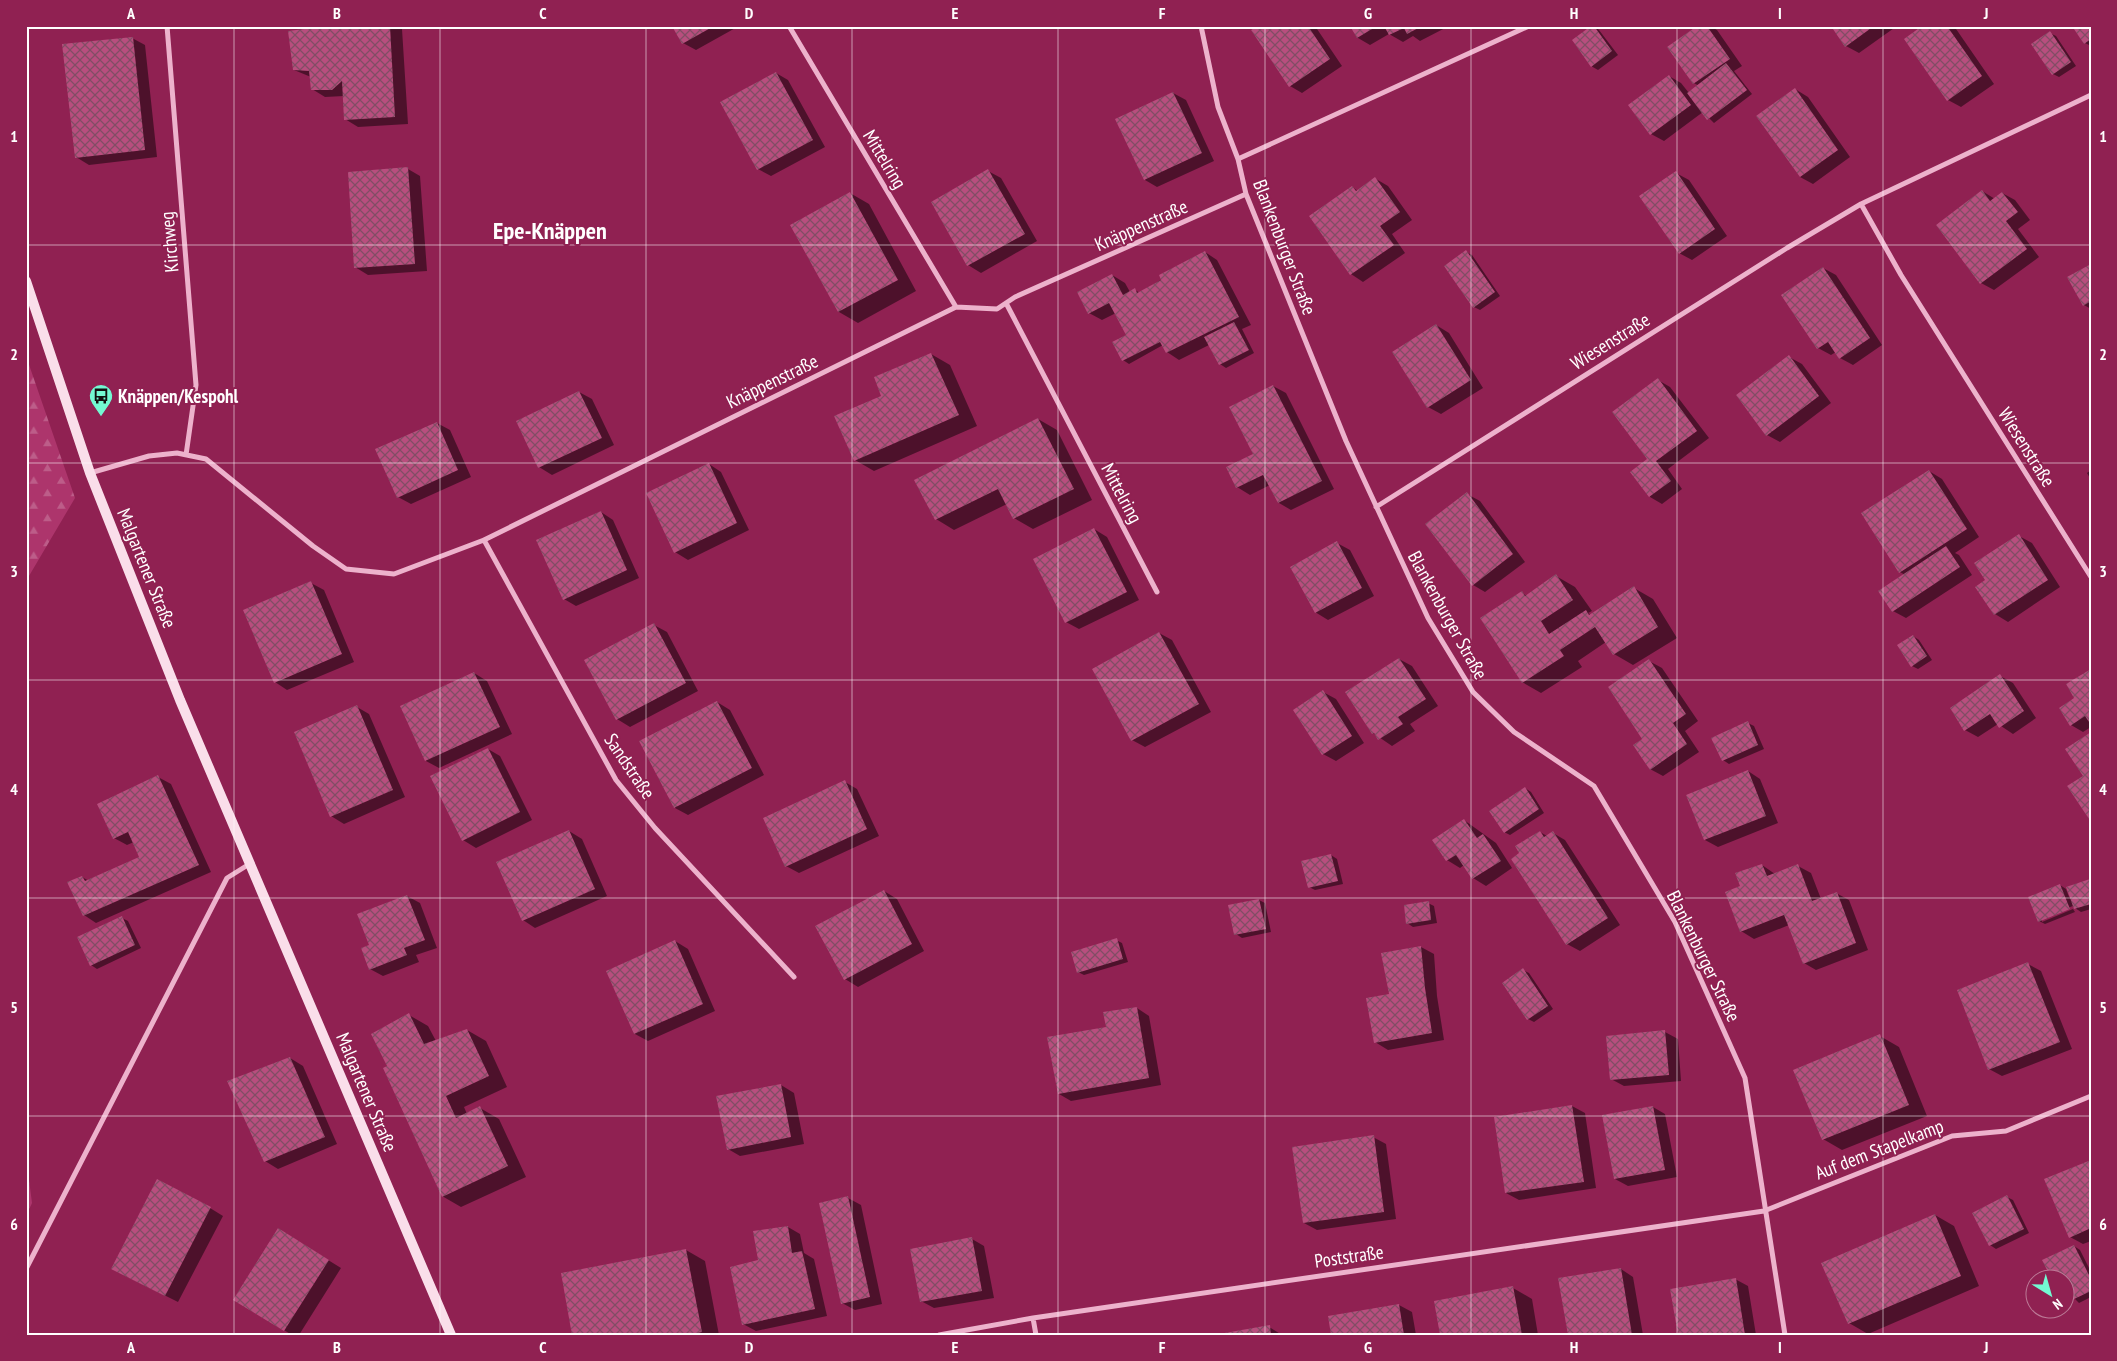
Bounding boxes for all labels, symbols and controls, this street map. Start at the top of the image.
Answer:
text: A [126,3,136,23]
text: B [333,3,341,23]
text: C [539,3,547,23]
text: D [745,3,754,23]
text: E [952,3,959,23]
text: F [1159,3,1166,23]
text: G [1364,3,1372,23]
text: H [1570,3,1578,23]
text: I [1778,3,1782,23]
text: J [1983,3,1988,23]
street label: Mittelring [858,125,912,193]
text: 1 [10,126,18,146]
text: 1 [2099,126,2107,146]
street label: Blankenburger Straße [1248,176,1322,318]
street label: Knäppenstraße [1091,194,1191,256]
street label: Kirchweg [154,211,184,273]
district label: Epe-Knäppen [493,215,607,246]
street label: Wiesenstraße [1566,307,1654,375]
text: 2 [10,344,18,364]
text: 2 [2099,344,2107,364]
street label: Knäppenstraße [722,348,822,414]
bus stop icon: Knäppen/Kespohl [88,383,114,417]
place label: Knäppen/Kespohl [118,384,239,408]
street label: Wiesenstraße [1993,403,2061,491]
street label: Mittelring [1096,459,1148,527]
street label: Malgartener Straße [112,505,182,632]
street label: Blankenburger Straße [1403,547,1493,683]
text: 3 [10,561,18,581]
text: 3 [2099,561,2107,581]
street label: Sandstraße [599,729,661,803]
text: 4 [10,779,18,799]
text: 4 [2099,779,2107,799]
street label: Blankenburger Straße [1662,886,1746,1026]
text: 5 [10,997,18,1017]
text: 5 [2099,997,2107,1017]
street label: Malgartener Straße [331,1029,403,1155]
street label: Auf dem Stapelkamp [1811,1113,1947,1185]
text: 6 [10,1214,18,1234]
text: 6 [2099,1214,2107,1234]
street label: Poststraße [1313,1239,1385,1273]
north arrow [2024,1268,2074,1318]
text: N [2049,1295,2066,1314]
text: A [126,1337,136,1357]
text: B [333,1337,341,1357]
text: C [539,1337,547,1357]
text: D [745,1337,754,1357]
text: E [952,1337,959,1357]
text: F [1159,1337,1166,1357]
text: G [1364,1337,1372,1357]
text: H [1570,1337,1578,1357]
text: I [1778,1337,1782,1357]
text: J [1983,1337,1988,1357]

